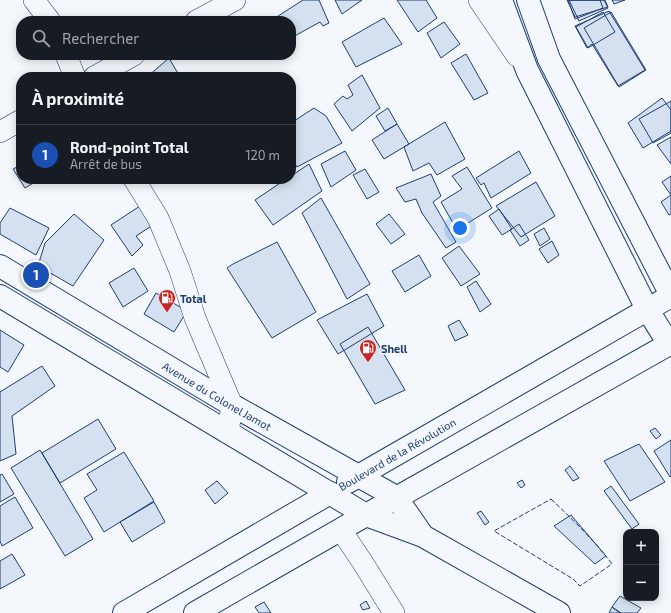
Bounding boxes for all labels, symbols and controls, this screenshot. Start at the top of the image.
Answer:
search box [16,16,296,60]
icon: search [30,27,52,49]
text: Rechercher [62,29,139,47]
text: À proximité [32,88,124,108]
text: Rond-point Total [70,138,189,156]
text: 1 [42,147,48,163]
text: 120 m [245,147,280,163]
text: Arrêt de bus [70,156,142,172]
your location [450,218,470,238]
pin: 1 [23,260,49,290]
fuel station icon: Total [157,288,177,313]
place label: Total [180,292,207,305]
fuel station icon: Shell [358,338,378,363]
place label: Shell [381,342,408,355]
street label: Avenue du Colonel Jamot [161,359,274,432]
street label: Boulevard de la Révolution [336,415,458,493]
map controls [623,529,659,601]
button: + [623,529,659,565]
button: − [623,565,659,601]

